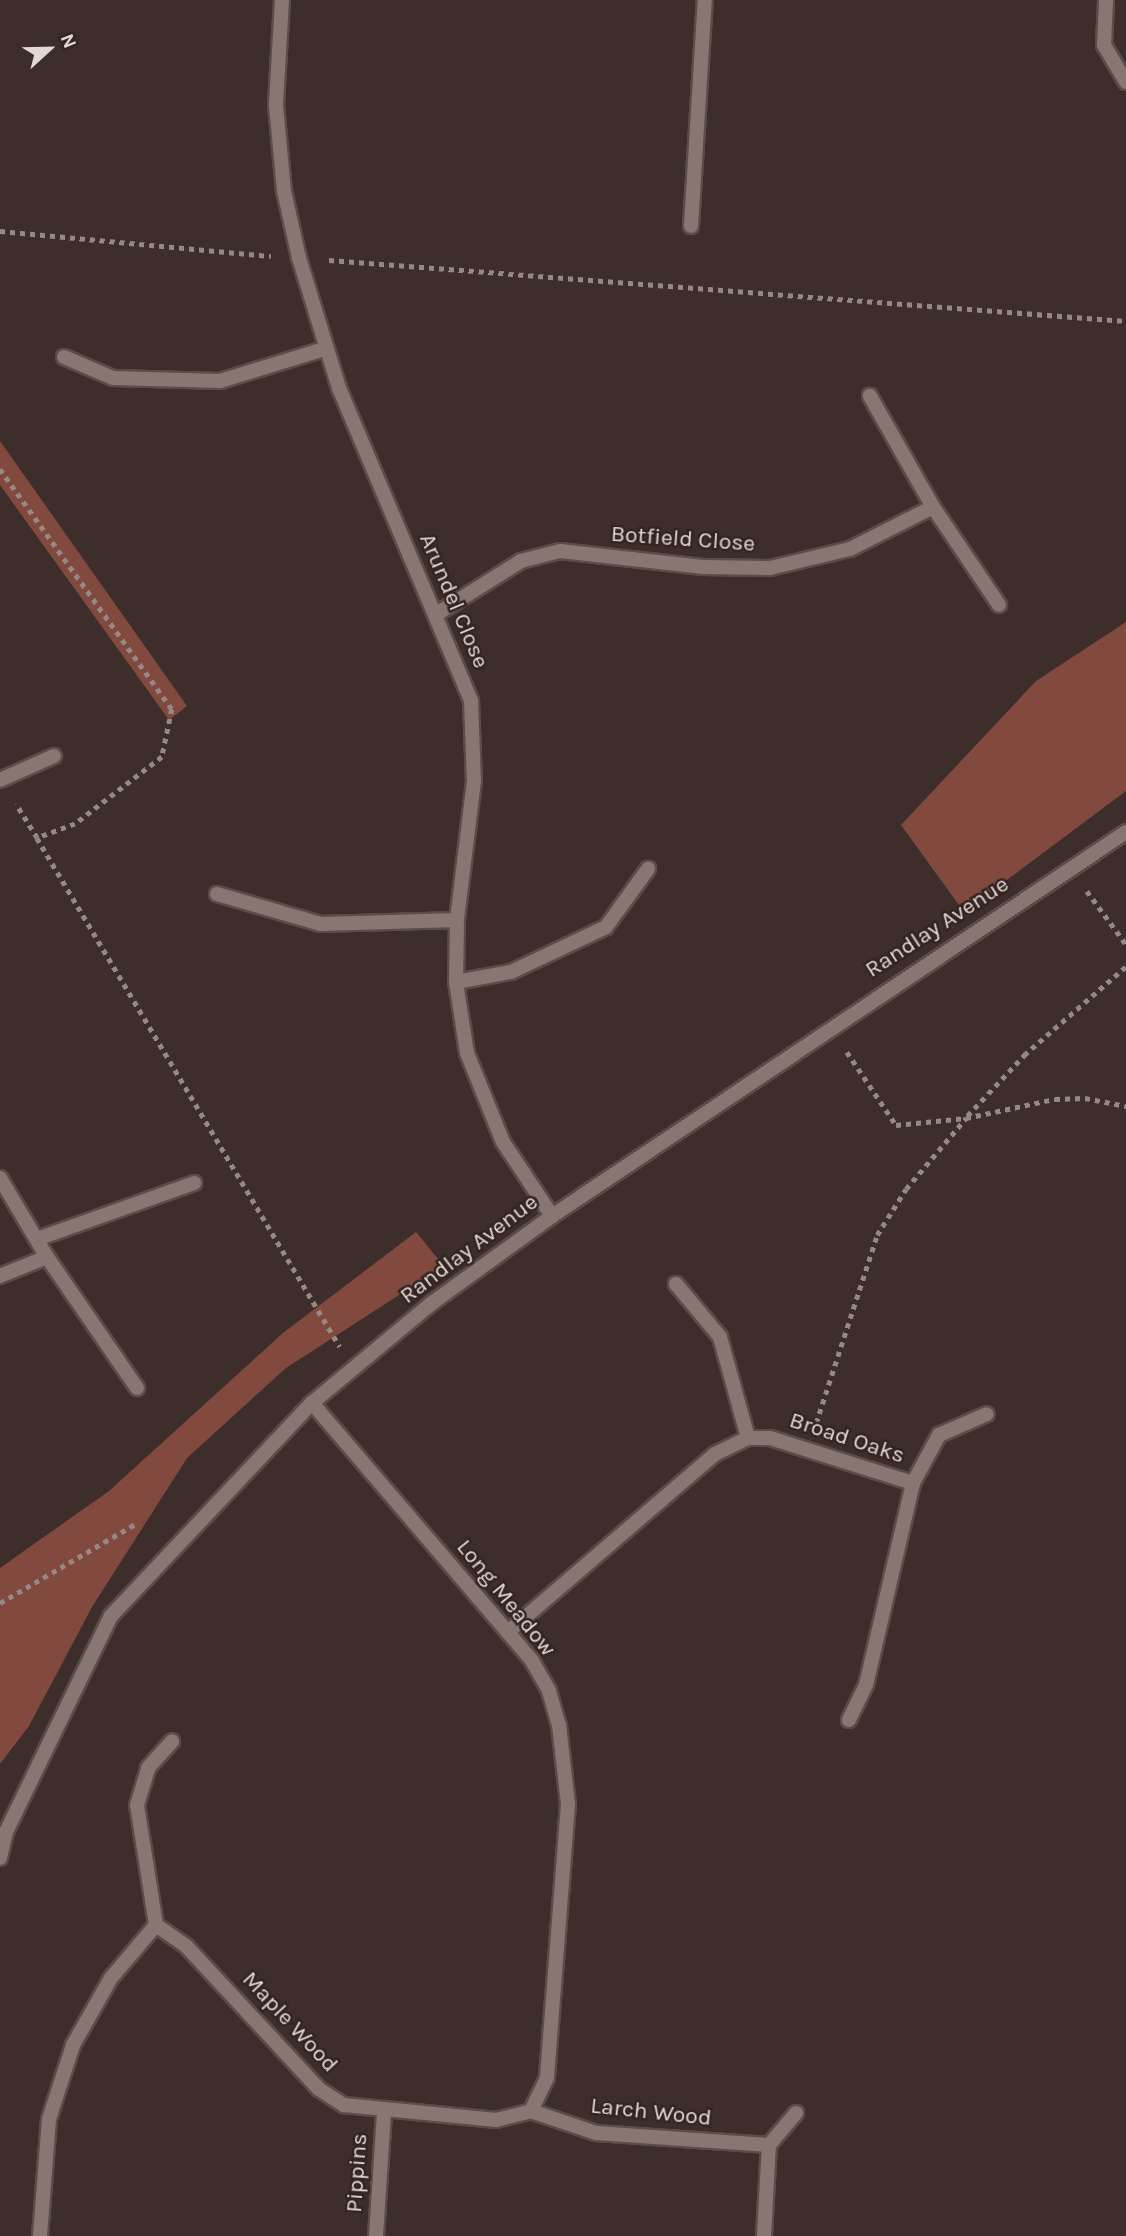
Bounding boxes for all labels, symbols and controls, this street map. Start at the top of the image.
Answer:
north arrow [14,14,84,84]
text: N [56,31,81,52]
street label: Botfield Close [610,520,756,558]
street label: Arundel Close [413,529,495,673]
street label: Randlay Avenue [860,870,1014,984]
street label: Randlay Avenue [395,1188,543,1310]
street label: Broad Oaks [786,1406,908,1470]
street label: Long Meadow [450,1534,562,1662]
street label: Maple Wood [236,1966,344,2078]
street label: Larch Wood [589,2092,713,2132]
street label: Pippins [340,2132,374,2214]

